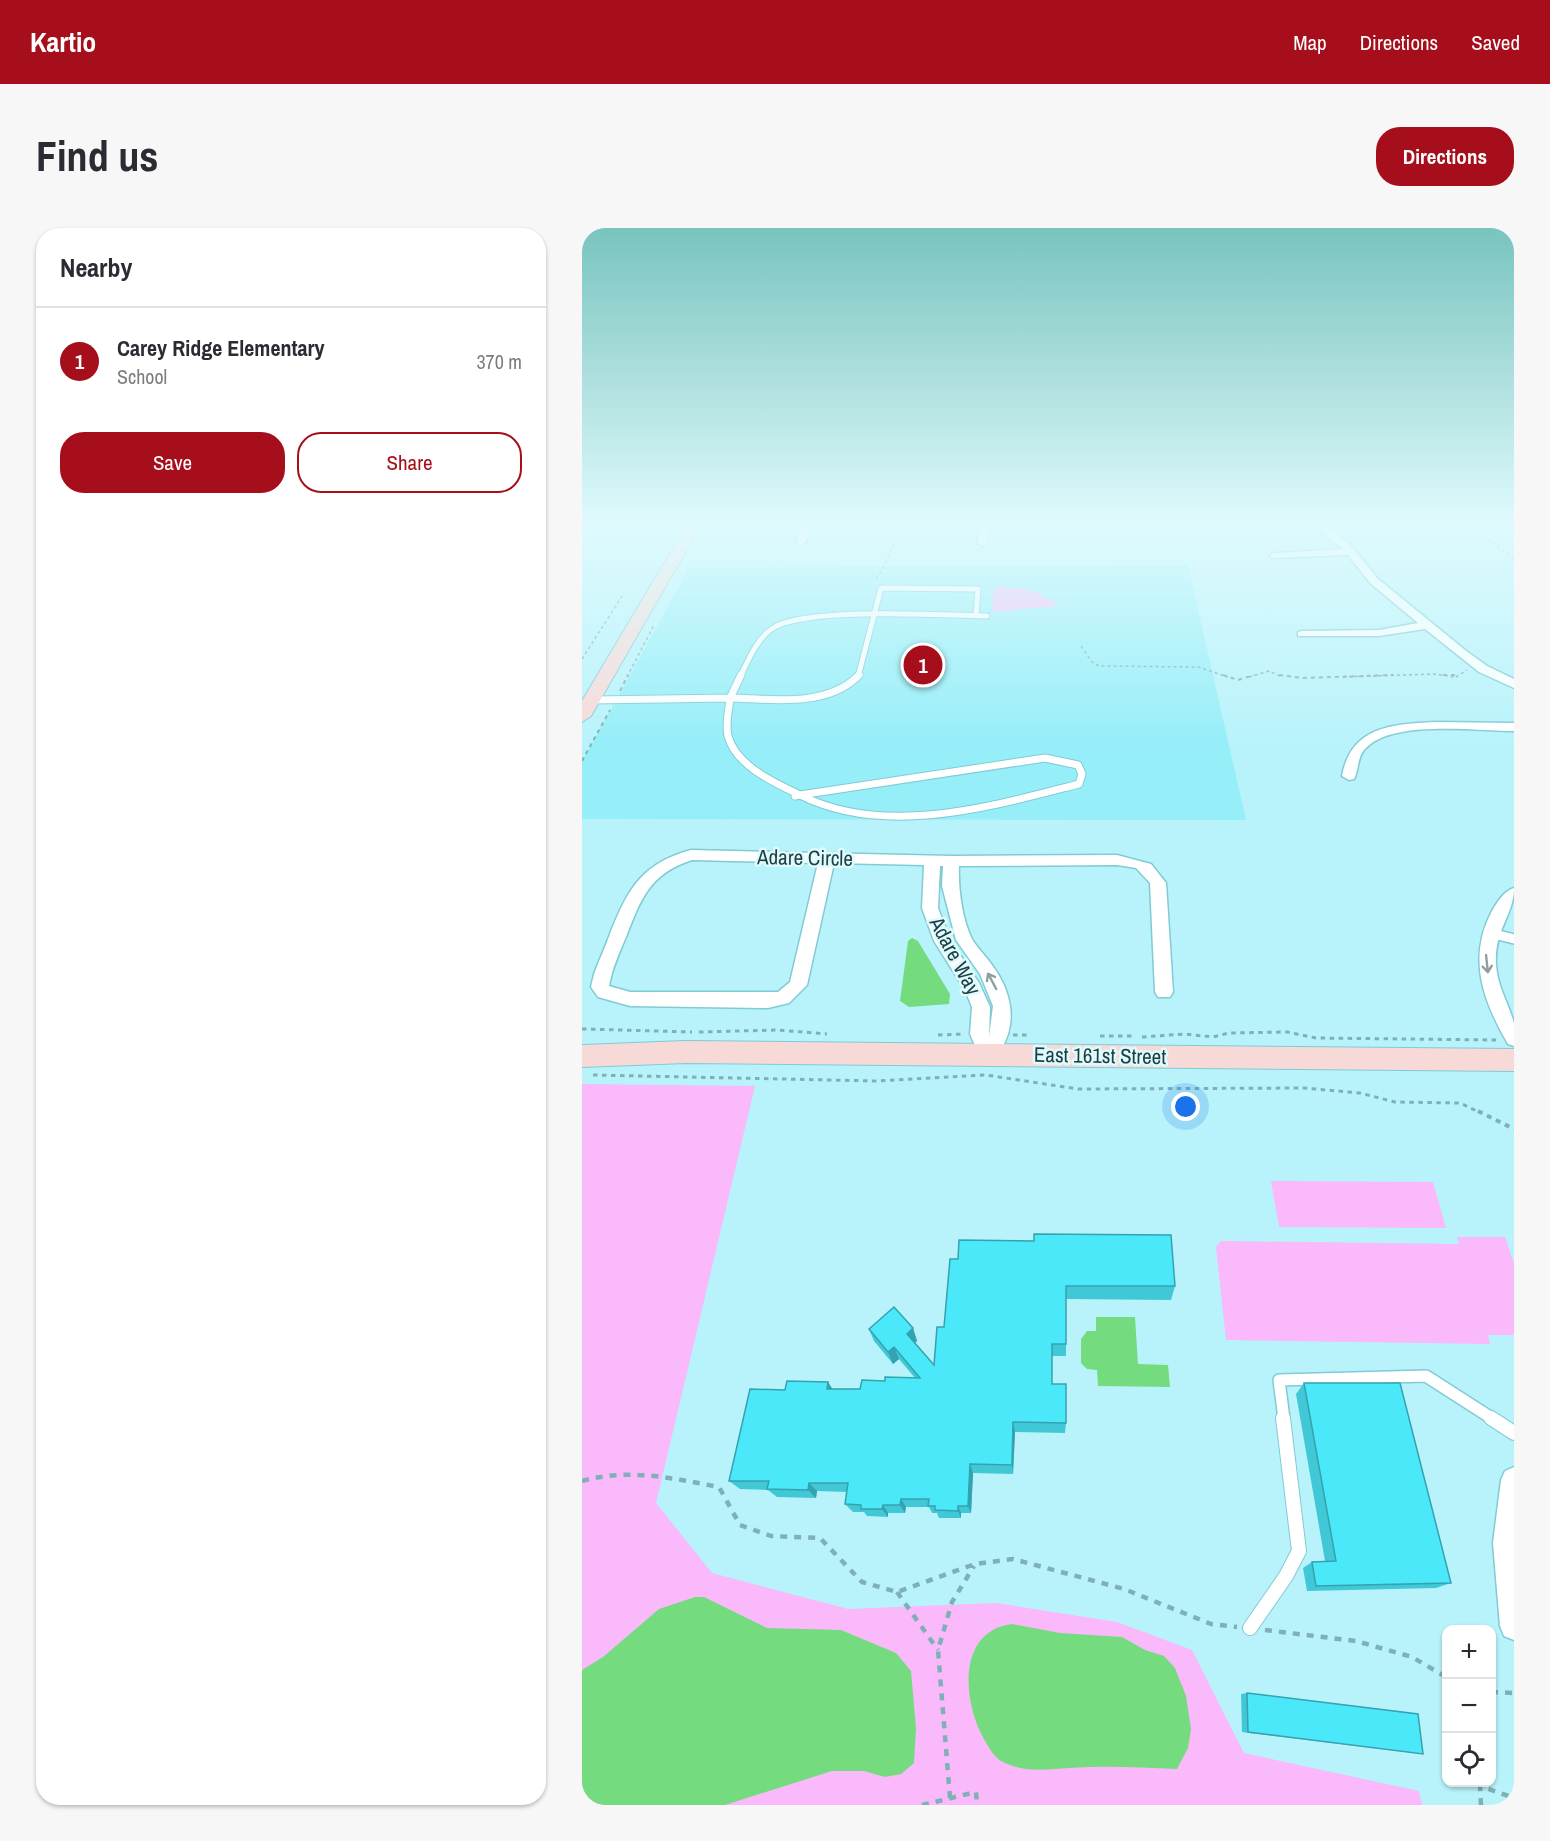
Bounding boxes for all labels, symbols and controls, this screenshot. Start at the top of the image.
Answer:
text: Kartio [30,23,96,61]
text: Map [1293,28,1327,57]
text: Directions [1360,28,1438,57]
text: Saved [1471,28,1520,57]
button: Directions [1376,127,1514,186]
text: Find us [36,128,158,184]
text: Nearby [60,250,132,285]
text: Carey Ridge Elementary [117,333,325,363]
text: 1 [75,348,84,375]
text: 370 m [476,348,522,375]
text: School [117,363,167,390]
button: Save [60,432,285,493]
button: Share [297,432,522,493]
pin: 1 [904,642,942,688]
street label: Adare Circle [756,842,853,873]
street label: Adare Way [922,911,988,1000]
one-way arrow [1482,954,1493,974]
one-way arrow [986,972,997,990]
street label: East 161st Street [1034,1040,1167,1071]
your location [1171,1092,1200,1121]
map controls [1442,1625,1496,1787]
button: + [1442,1625,1496,1679]
button: − [1442,1679,1496,1733]
button: locate [1442,1733,1496,1787]

